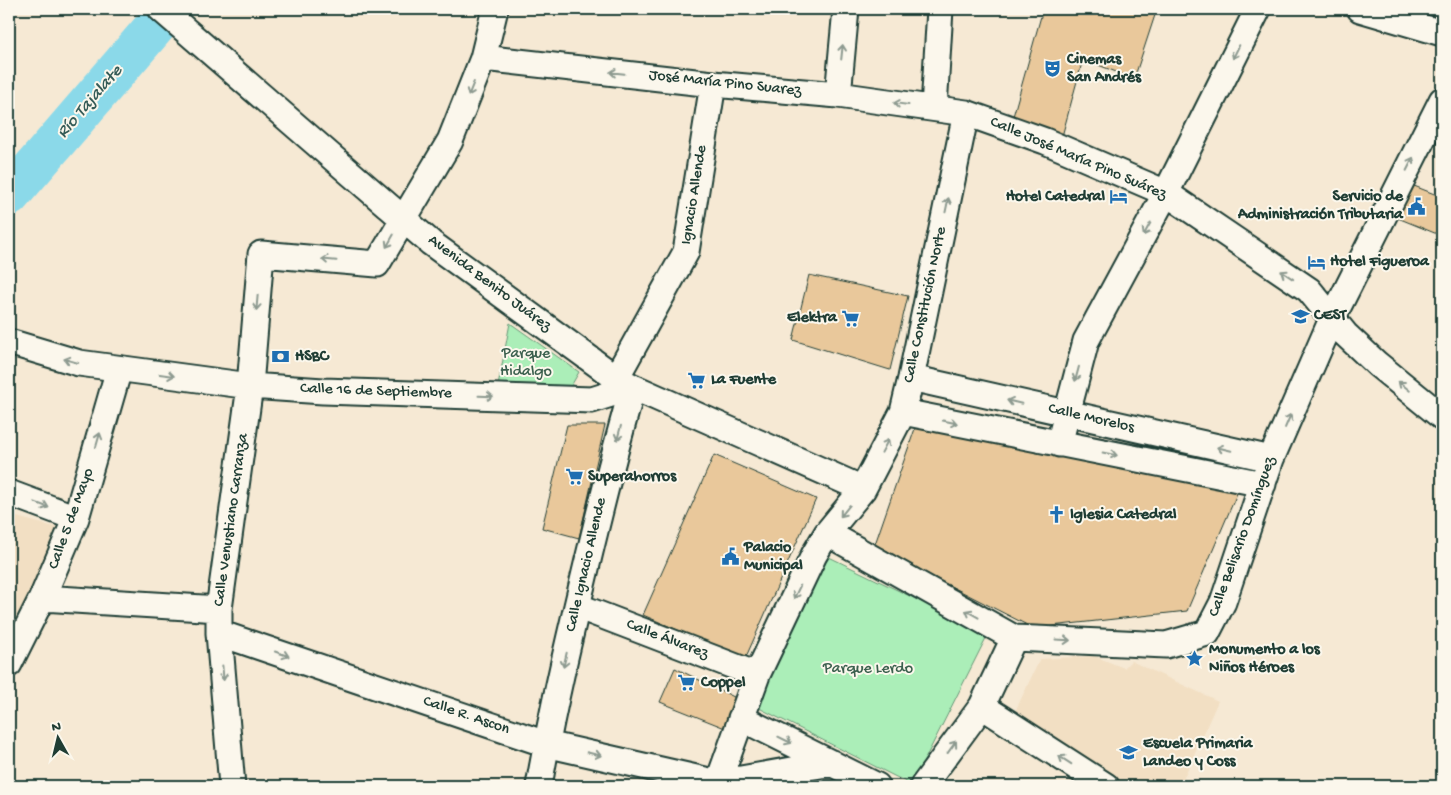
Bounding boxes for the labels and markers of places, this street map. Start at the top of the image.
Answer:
place label: Cinemas San Andrés [1066,51,1142,88]
theatre icon: Cinemas San Andrés [1043,59,1063,79]
hotel icon: Hotel Catedral [1109,187,1129,207]
place label: Hotel Catedral [1006,188,1105,207]
place label: Servicio de Administración Tributaria [1237,188,1404,225]
public building icon: Servicio de Administración Tributaria [1407,196,1427,216]
hotel icon: Hotel Figueroa [1306,252,1326,272]
place label: Hotel Figueroa [1330,253,1430,272]
school or university icon: CEST [1290,306,1310,326]
place label: CEST [1313,307,1348,326]
supermarket icon: Elektra [841,308,861,328]
place label: Elektra [787,309,838,328]
bank icon: HSBC [271,347,291,367]
place label: HSBC [295,348,330,367]
supermarket icon: La Fuente [687,370,707,390]
place label: La Fuente [711,371,777,390]
supermarket icon: Superahorros [564,467,584,487]
place label: Superahorros [588,468,677,487]
church icon: Iglesia Catedral [1046,505,1066,525]
place label: Iglesia Catedral [1070,506,1177,525]
place label: Palacio Municipal [743,539,803,576]
public building icon: Palacio Municipal [720,547,740,567]
place label: Monumento a los Niños Héroes [1209,641,1321,678]
place icon: Monumento a los Niños Héroes [1185,649,1205,669]
supermarket icon: Coppel [677,673,697,693]
place label: Coppel [700,674,746,693]
place label: Escuela Primaria Landeo y Coss [1143,735,1254,772]
school or university icon: Escuela Primaria Landeo y Coss [1119,743,1139,763]

